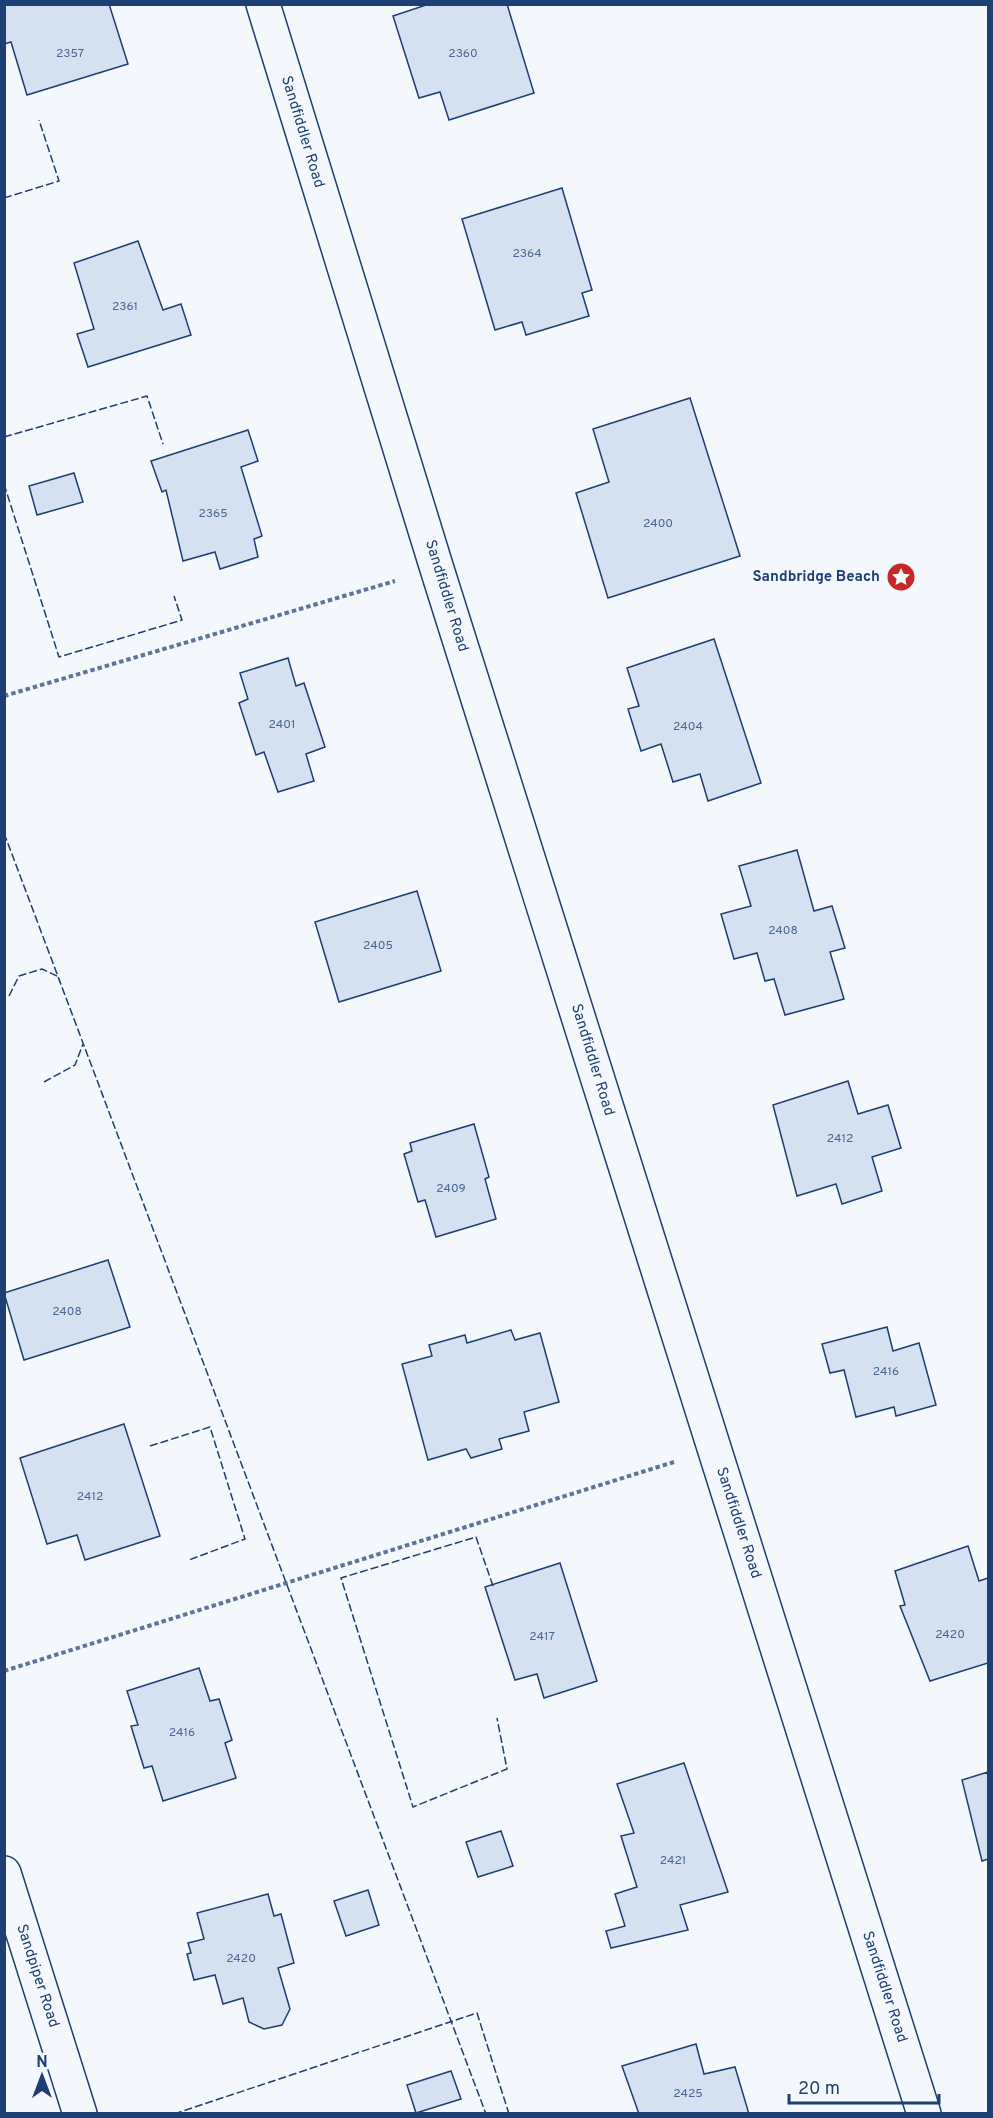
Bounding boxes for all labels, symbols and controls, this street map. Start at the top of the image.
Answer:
house number: 2357 [56,46,84,62]
house number: 2360 [448,46,478,62]
street label: Sandfiddler Road [276,74,328,190]
house number: 2364 [512,246,542,262]
house number: 2361 [112,299,138,315]
house number: 2365 [198,506,228,522]
house number: 2400 [643,516,673,532]
street label: Sandfiddler Road [420,538,472,654]
place icon: Sandbridge Beach [885,561,917,593]
place label: Sandbridge Beach [752,568,880,587]
house number: 2401 [269,717,295,733]
house number: 2404 [673,719,703,735]
house number: 2408 [768,923,798,939]
house number: 2405 [363,938,393,954]
street label: Sandfiddler Road [566,1002,618,1118]
house number: 2412 [827,1131,853,1147]
house number: 2409 [436,1181,466,1197]
house number: 2408 [52,1304,82,1320]
house number: 2416 [873,1364,899,1380]
street label: Sandfiddler Road [711,1465,765,1581]
house number: 2412 [77,1489,103,1505]
house number: 2420 [935,1627,965,1643]
house number: 2417 [529,1629,555,1645]
house number: 2416 [169,1725,195,1741]
house number: 2421 [660,1853,686,1869]
street label: Sandpiper Road [11,1922,63,2030]
street label: Sandfiddler Road [857,1929,911,2045]
house number: 2420 [226,1951,256,1967]
north arrow [12,2046,72,2106]
text: N [36,2053,48,2073]
scale bar [789,2067,939,2105]
text: 20 m [798,2078,840,2101]
house number: 2425 [673,2086,703,2102]

